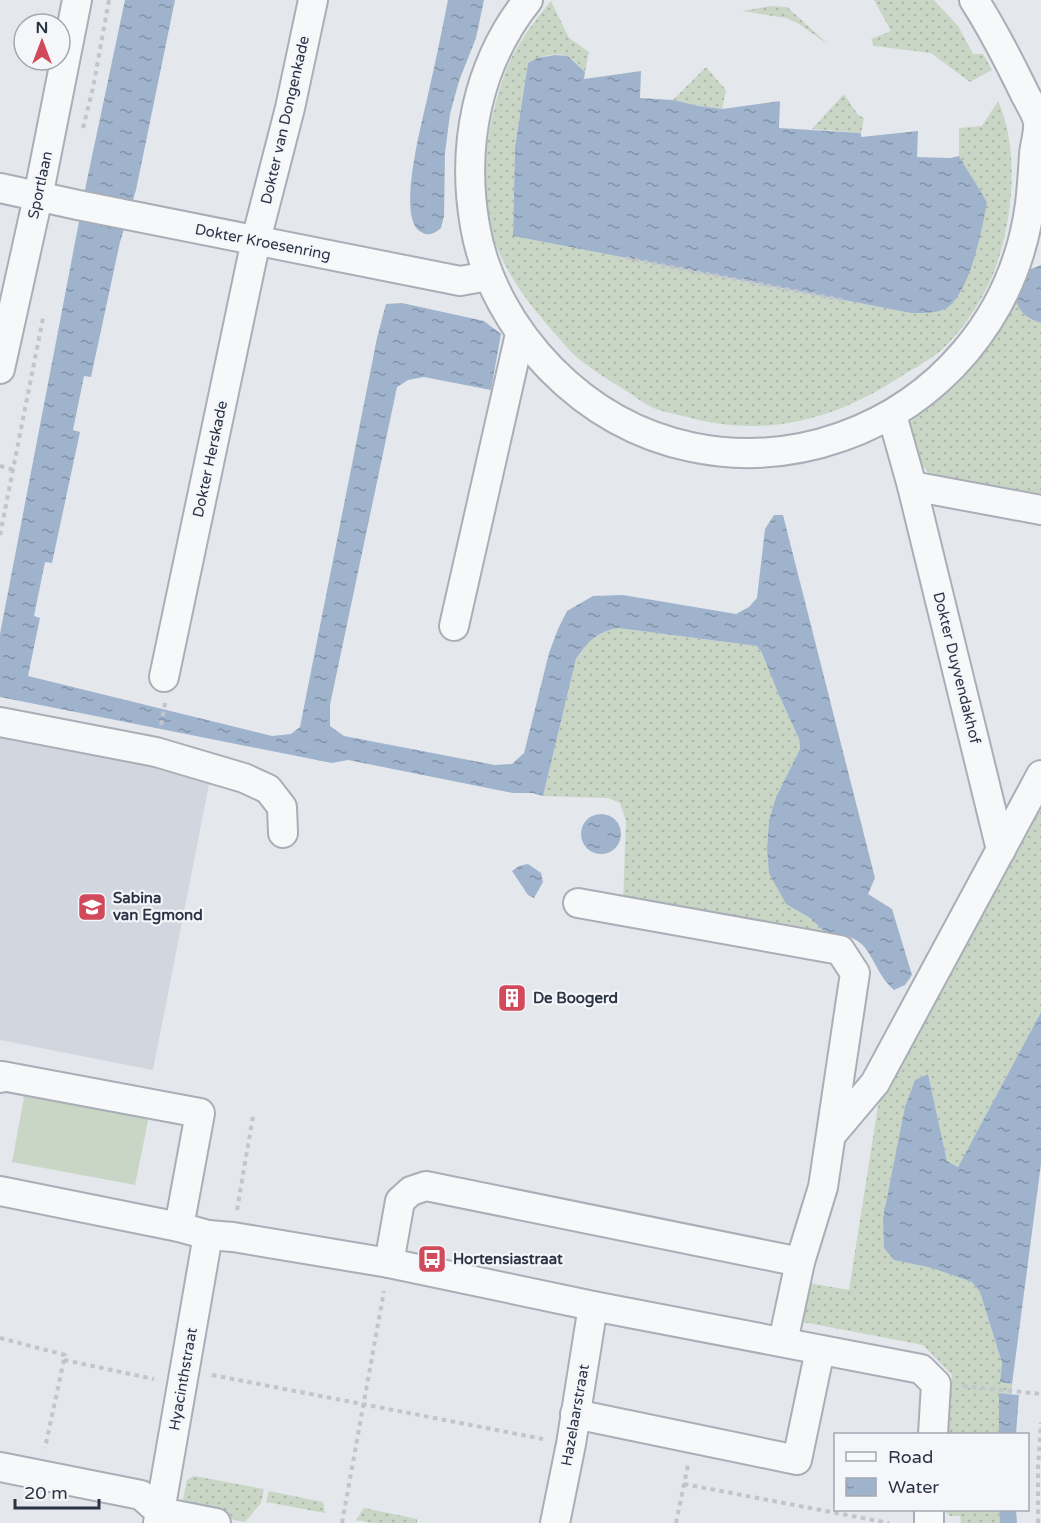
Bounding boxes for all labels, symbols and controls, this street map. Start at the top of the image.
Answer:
north arrow [12,12,72,72]
text: N [36,18,48,38]
street label: Dokter van Dongenkade [257,34,313,206]
street label: Sportlaan [24,149,56,221]
street label: Dokter Kroesenring [193,220,333,264]
street label: Dokter Herskade [189,399,231,519]
street label: Dokter Duyvendakhof [929,590,985,746]
place label: Sabina van Egmond [113,889,203,925]
school or university icon: Sabina van Egmond [76,891,108,923]
building icon: De Boogerd [496,982,528,1014]
place label: De Boogerd [533,989,618,1008]
bus stop icon: Hortensiastraat [416,1243,448,1275]
place label: Hortensiastraat [453,1250,563,1268]
street label: Hyacinthstraat [165,1326,201,1432]
street label: Hazelaarstraat [557,1362,593,1467]
legend [834,1433,1029,1511]
text: Road [888,1446,933,1468]
scale bar [15,1472,99,1510]
text: Water [888,1476,939,1498]
text: 20 m [24,1482,68,1504]

